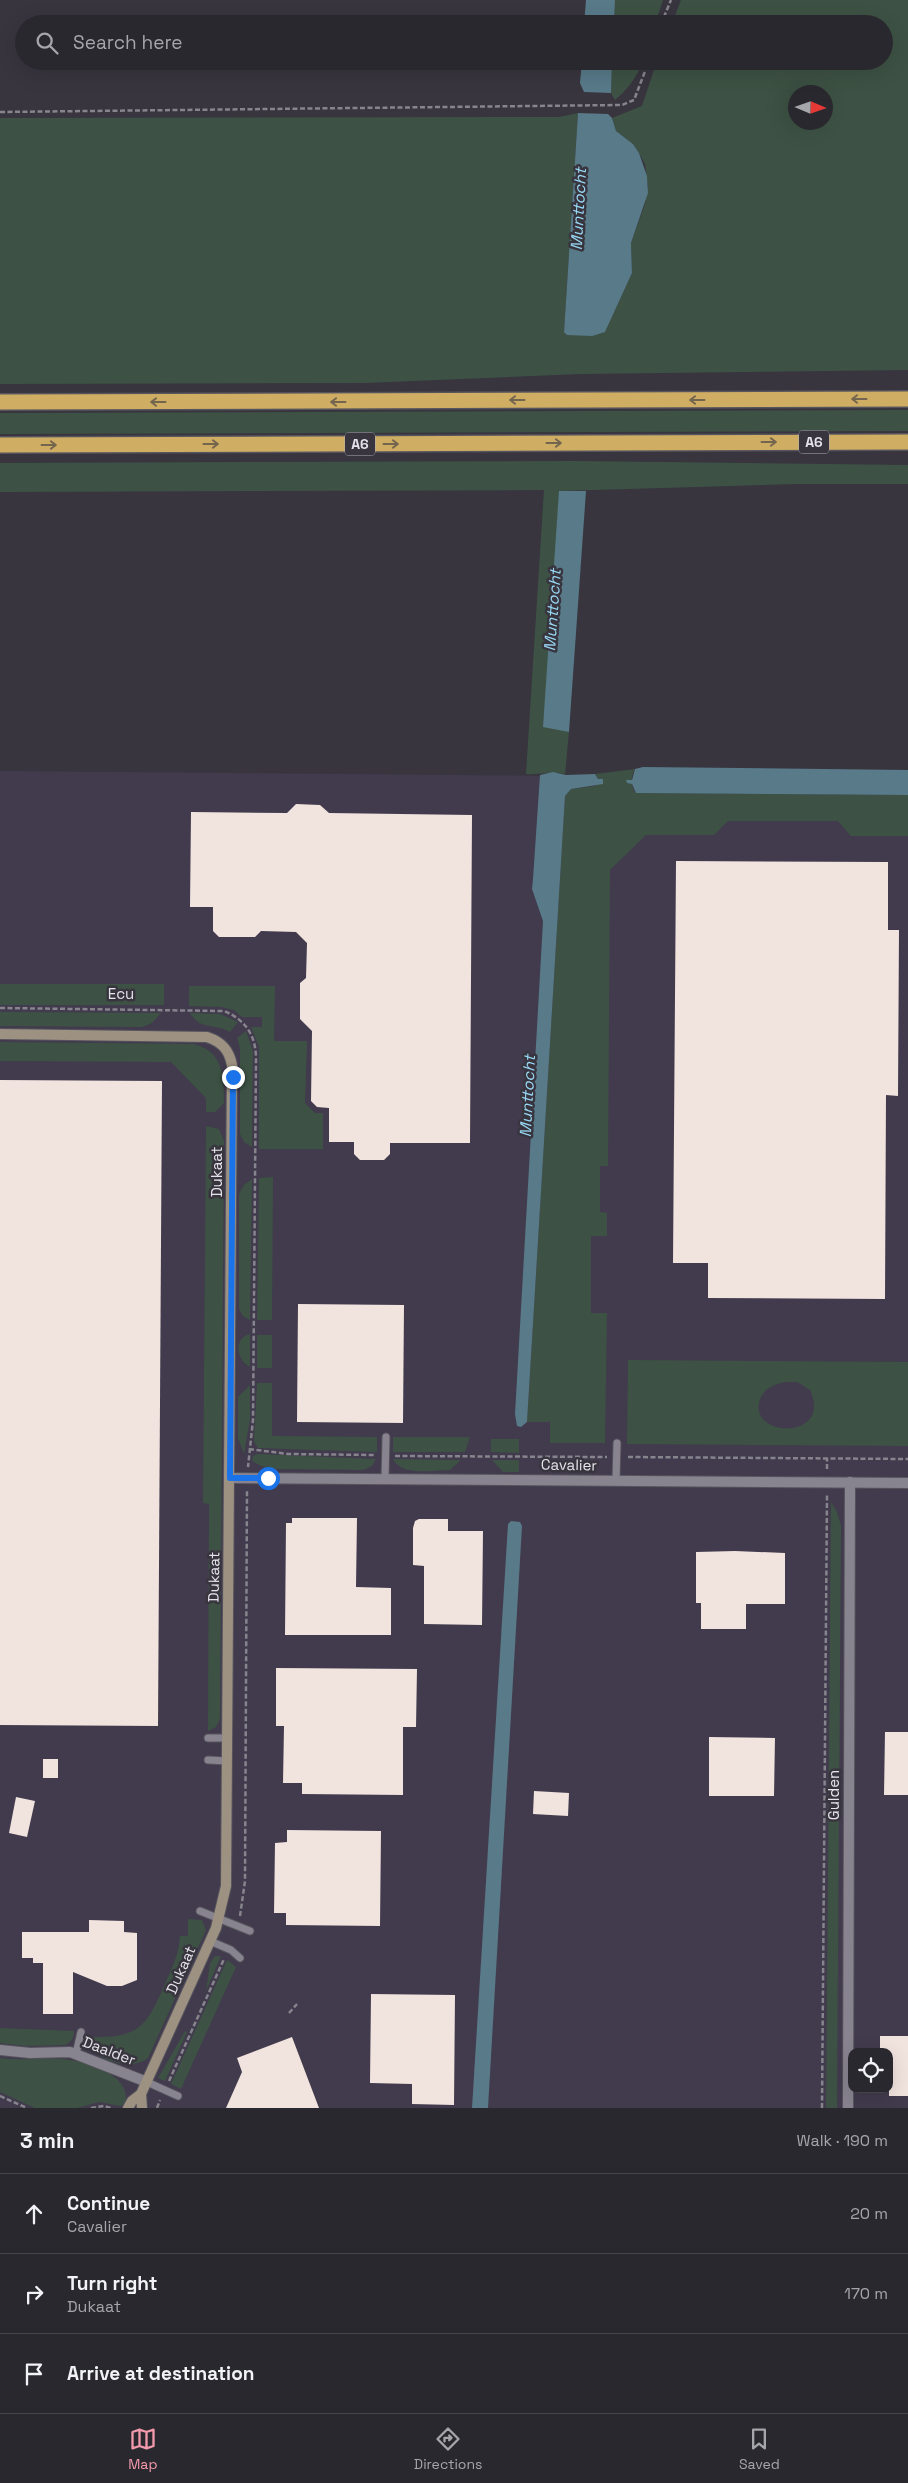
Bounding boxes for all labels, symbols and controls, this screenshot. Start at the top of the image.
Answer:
search box [15,15,893,70]
icon: search [33,29,61,57]
text: Search here [73,30,183,55]
north arrow [788,85,833,130]
water label: Munttocht [566,166,591,251]
one-way arrow [852,394,868,404]
one-way arrow [509,395,526,405]
one-way arrow [689,395,706,405]
one-way arrow [150,397,166,407]
one-way arrow [330,397,346,407]
road number: A6 [799,431,829,454]
road number: A6 [345,432,375,456]
one-way arrow [760,437,776,447]
one-way arrow [545,438,561,448]
one-way arrow [202,439,219,449]
one-way arrow [383,439,399,448]
one-way arrow [40,440,56,450]
water label: Munttocht [539,567,566,652]
street label: Ecu [108,984,134,1003]
water label: Munttocht [515,1053,540,1138]
route end [222,1066,245,1089]
street label: Dukaat [207,1147,226,1197]
street label: Cavalier [541,1455,598,1474]
route start [257,1467,280,1490]
street label: Dukaat [204,1551,223,1603]
street label: Gulden [824,1770,843,1820]
street label: Dukaat [162,1943,200,1997]
street label: Daalder [80,2032,139,2069]
map controls [848,2048,893,2093]
button: locate [848,2048,893,2093]
text: 3 min [20,2127,75,2154]
text: Walk · 190 m [797,2130,888,2151]
text: Continue [67,2191,150,2216]
icon: ahead [20,2200,48,2228]
text: 20 m [850,2203,888,2224]
text: Cavalier [67,2216,127,2237]
text: Turn right [67,2271,157,2296]
icon: right [20,2280,48,2308]
text: 170 m [844,2283,888,2304]
text: Dukaat [67,2296,121,2317]
icon: arrive [20,2360,48,2388]
text: Arrive at destination [67,2361,255,2386]
tab: Map [128,2425,157,2473]
tab: Directions [414,2425,482,2473]
tab: Saved [739,2425,780,2473]

